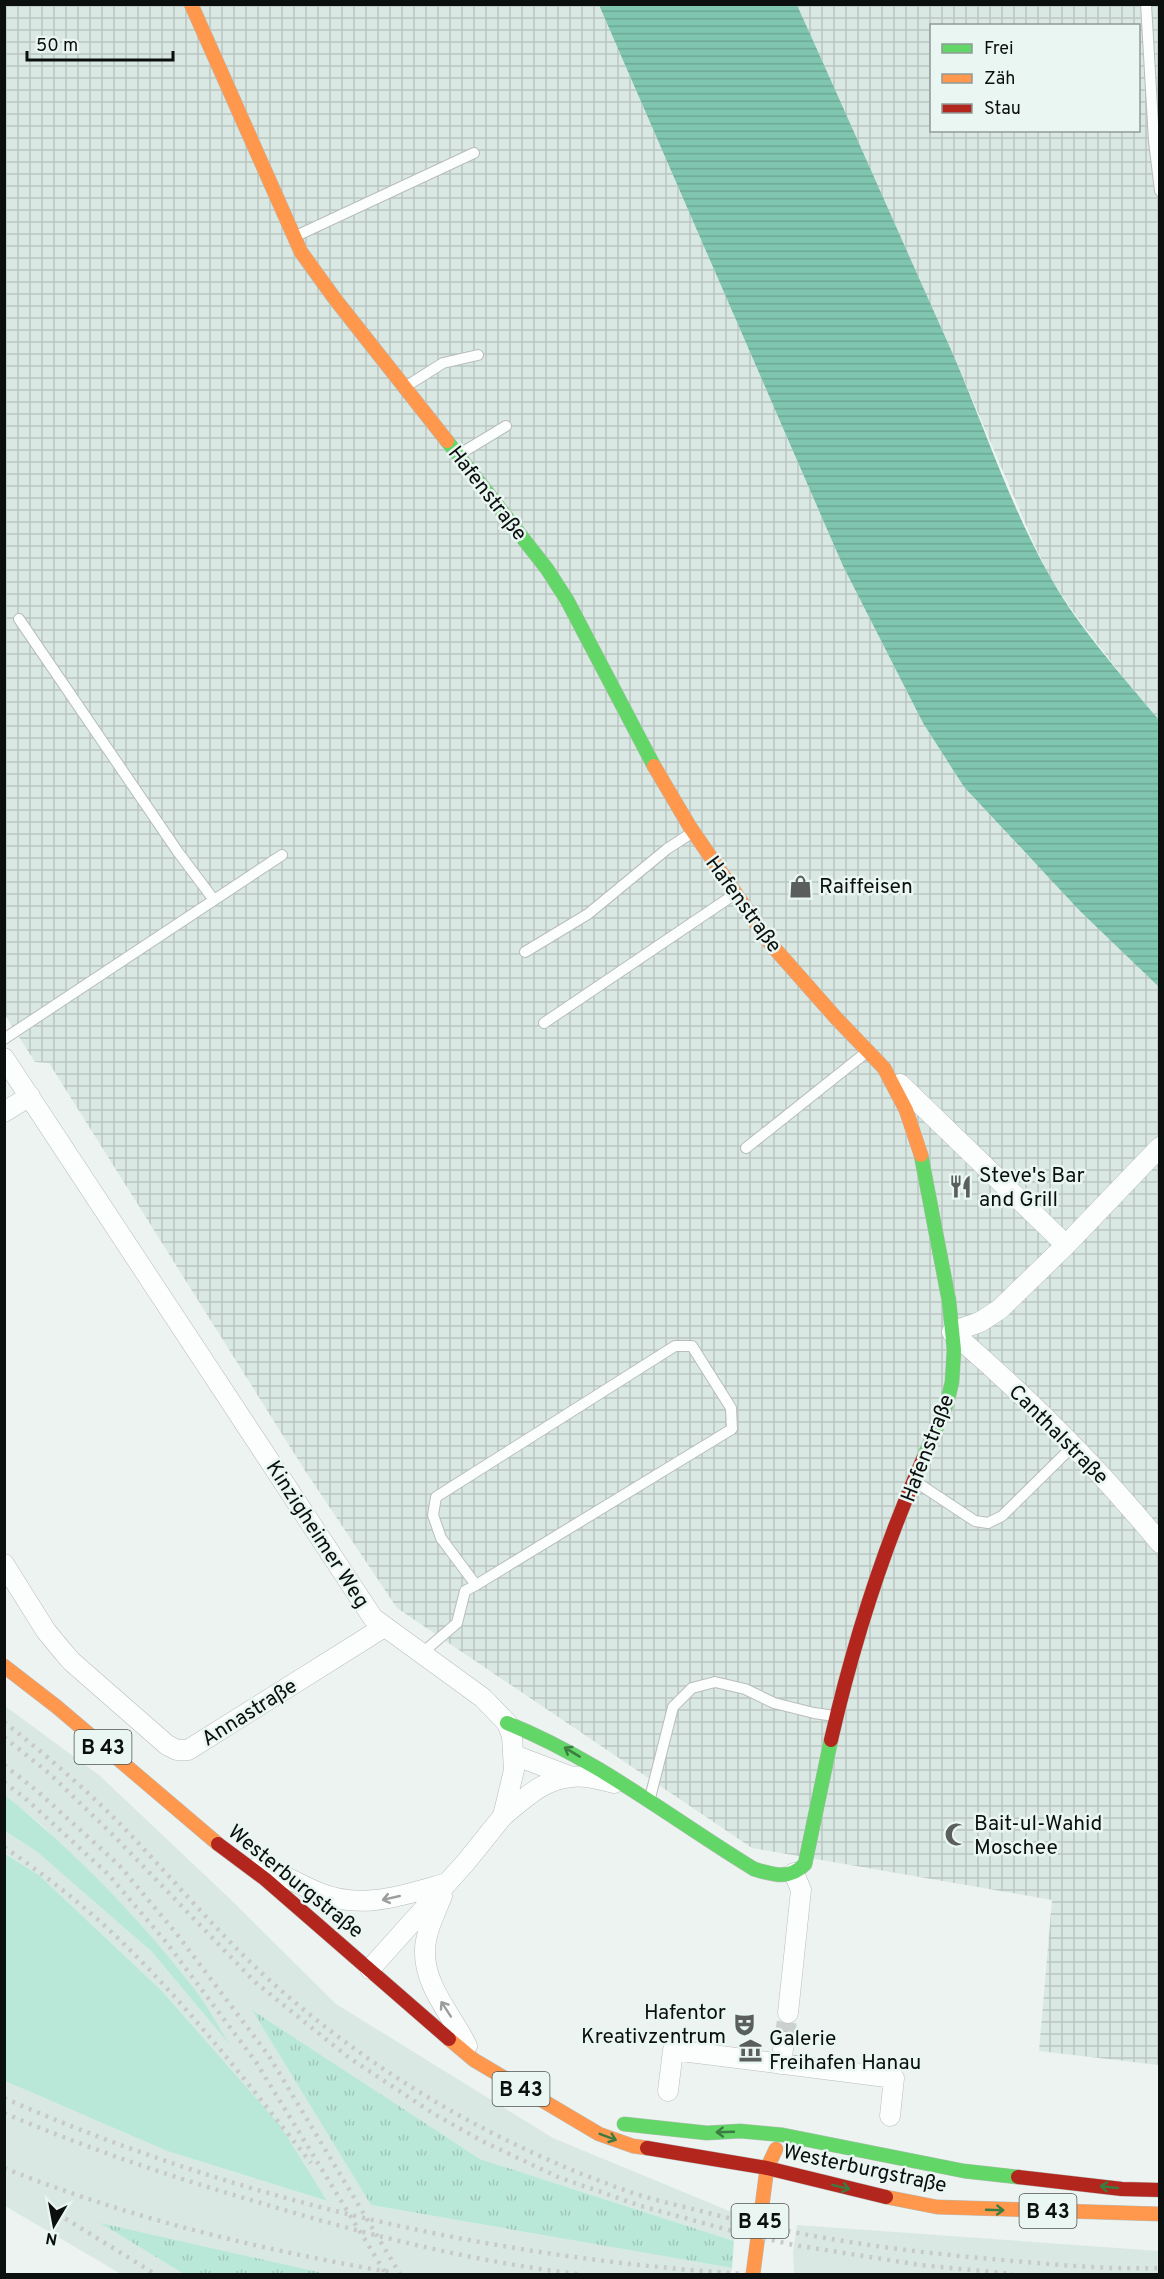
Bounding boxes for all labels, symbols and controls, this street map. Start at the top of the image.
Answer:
scale bar [27,24,172,62]
legend [930,24,1140,132]
text: 50 m [36,35,78,58]
text: Frei [984,38,1014,61]
text: Zäh [984,68,1015,91]
text: Stau [984,98,1021,121]
street label: Hafenstraße [441,441,532,547]
street label: Hafenstraße [699,851,787,959]
shop icon: Raiffeisen [788,873,814,899]
place label: Raiffeisen [819,874,913,901]
place label: Steve's Bar and Grill [979,1163,1085,1214]
restaurant icon: Steve's Bar and Grill [948,1174,974,1200]
street label: Canthalstraße [1002,1379,1114,1491]
street label: Hafenstraße [895,1391,961,1506]
street label: Kinzigheimer Weg [259,1456,375,1614]
street label: Annastraße [197,1673,303,1753]
road number: B 43 [74,1730,132,1764]
one-way arrow [564,1746,581,1758]
place label: Bait-ul-Wahid Moschee [974,1811,1102,1862]
street label: Westerburgstraße [222,1819,368,1945]
mosque icon: Bait-ul-Wahid Moschee [943,1822,969,1848]
one-way arrow [381,1892,400,1904]
place label: Hafentor Kreativzentrum [581,2000,726,2051]
one-way arrow [440,2001,452,2018]
theatre icon: Hafentor Kreativzentrum [731,2011,757,2037]
place label: Galerie Freihafen Hanau [769,2026,921,2077]
museum icon: Galerie Freihafen Hanau [738,2037,764,2063]
road number: B 43 [492,2072,550,2106]
one-way arrow [715,2127,735,2138]
one-way arrow [598,2132,617,2143]
street label: Westerburgstraße [780,2139,949,2200]
one-way arrow [831,2181,850,2193]
one-way arrow [1100,2181,1120,2192]
road number: B 43 [1020,2194,1076,2228]
north arrow [24,2195,84,2255]
road number: B 45 [732,2204,789,2238]
one-way arrow [985,2204,1005,2216]
text: N [44,2227,59,2249]

